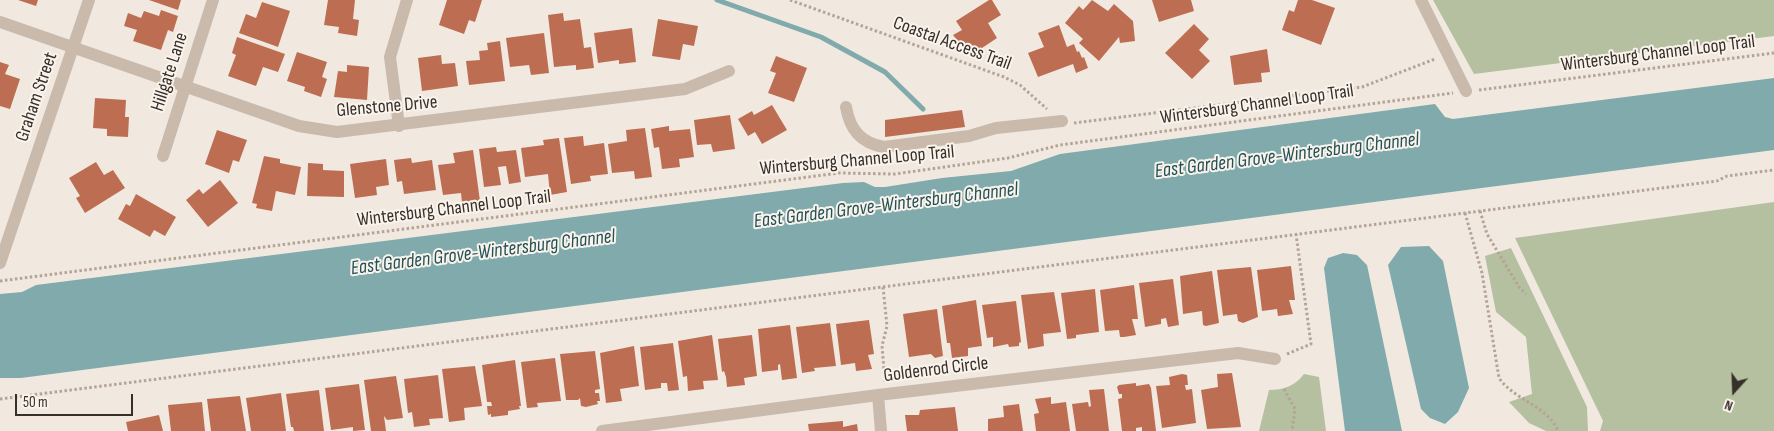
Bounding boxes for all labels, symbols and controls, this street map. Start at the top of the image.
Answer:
street label: Coastal Access Trail [890,12,1014,76]
street label: Hillgate Lane [147,30,193,114]
street label: Wintersburg Channel Loop Trail [1560,31,1756,77]
street label: Graham Street [11,49,63,145]
street label: Wintersburg Channel Loop Trail [1159,80,1355,130]
street label: Glenstone Drive [336,91,438,123]
water label: East Garden Grove-Wintersburg Channel [1153,128,1421,184]
street label: Wintersburg Channel Loop Trail [759,141,955,181]
water label: East Garden Grove-Wintersburg Channel [752,178,1020,234]
street label: Wintersburg Channel Loop Trail [356,186,552,232]
water label: East Garden Grove-Wintersburg Channel [349,225,617,281]
street label: Goldenrod Circle [882,352,990,388]
north arrow [1709,366,1759,416]
scale bar [18,384,135,416]
text: 50 m [23,393,48,412]
text: N [1722,396,1735,415]

